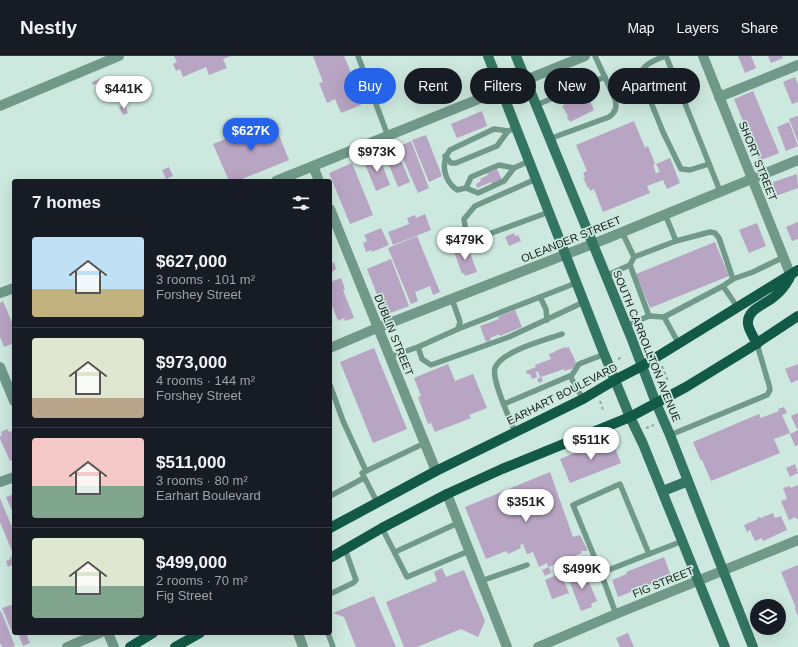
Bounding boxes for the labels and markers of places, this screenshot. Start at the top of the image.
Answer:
pin: $441K [96,76,152,110]
pin: $627K [223,118,279,152]
pin: $973K [349,139,405,173]
pin: $479K [437,227,493,261]
pin: $511K [563,427,619,461]
pin: $351K [498,489,554,523]
pin: $499K [554,556,610,590]

